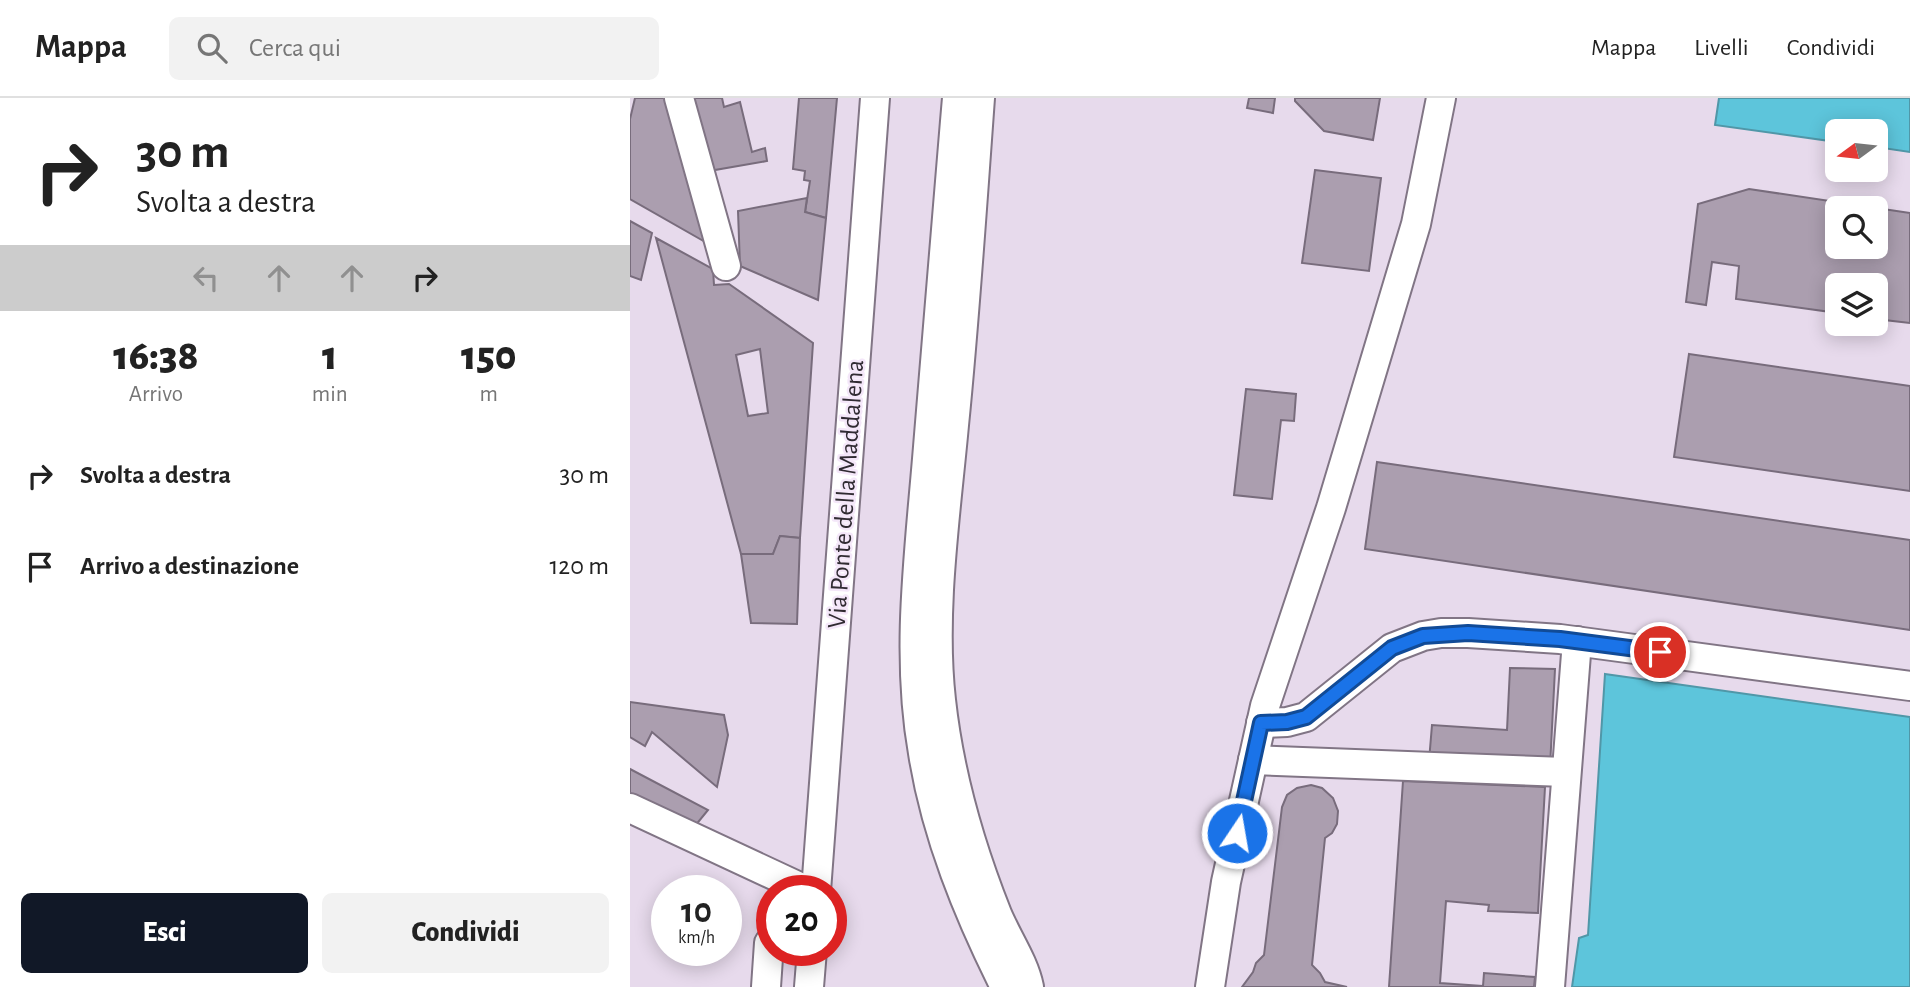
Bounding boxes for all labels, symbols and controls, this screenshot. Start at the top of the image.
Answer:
search box [169,17,659,80]
icon: search [193,29,231,67]
text: Mappa [35,31,127,64]
text: Cerca qui [249,35,341,61]
text: Mappa [1591,36,1656,60]
text: Livelli [1694,36,1749,60]
text: Condividi [1787,36,1875,60]
north arrow [1825,119,1888,182]
map controls [1825,119,1888,336]
icon: right [21,126,112,217]
text: 30 m [136,128,230,177]
text: Svolta a destra [136,186,316,218]
button: search [1825,196,1888,259]
icon: left [187,259,225,297]
icon: ahead [260,259,298,297]
icon: ahead [333,259,371,297]
icon: right [406,259,444,297]
button: layers [1825,273,1888,336]
text: 16:38 [113,335,198,377]
text: 1 [322,335,337,377]
text: 150 [461,335,517,377]
street label: Via Ponte della Maddalena [824,359,868,629]
text: Arrivo [129,383,183,406]
text: min [312,383,348,406]
text: m [480,383,498,406]
icon: right [21,457,59,495]
text: Svolta a destra [80,462,231,488]
text: 30 m [559,462,609,488]
icon: arrive [21,548,59,586]
text: Arrivo a destinazione [80,553,299,579]
text: 120 m [549,553,609,579]
pin [1630,622,1690,682]
icon: arrive [1641,633,1679,671]
position arrow [1200,796,1274,870]
speed limit sign: 20 [756,875,847,966]
button: Esci [21,893,308,973]
button: Condividi [322,893,609,973]
text: 10 [681,894,712,929]
text: km/h [678,929,715,947]

